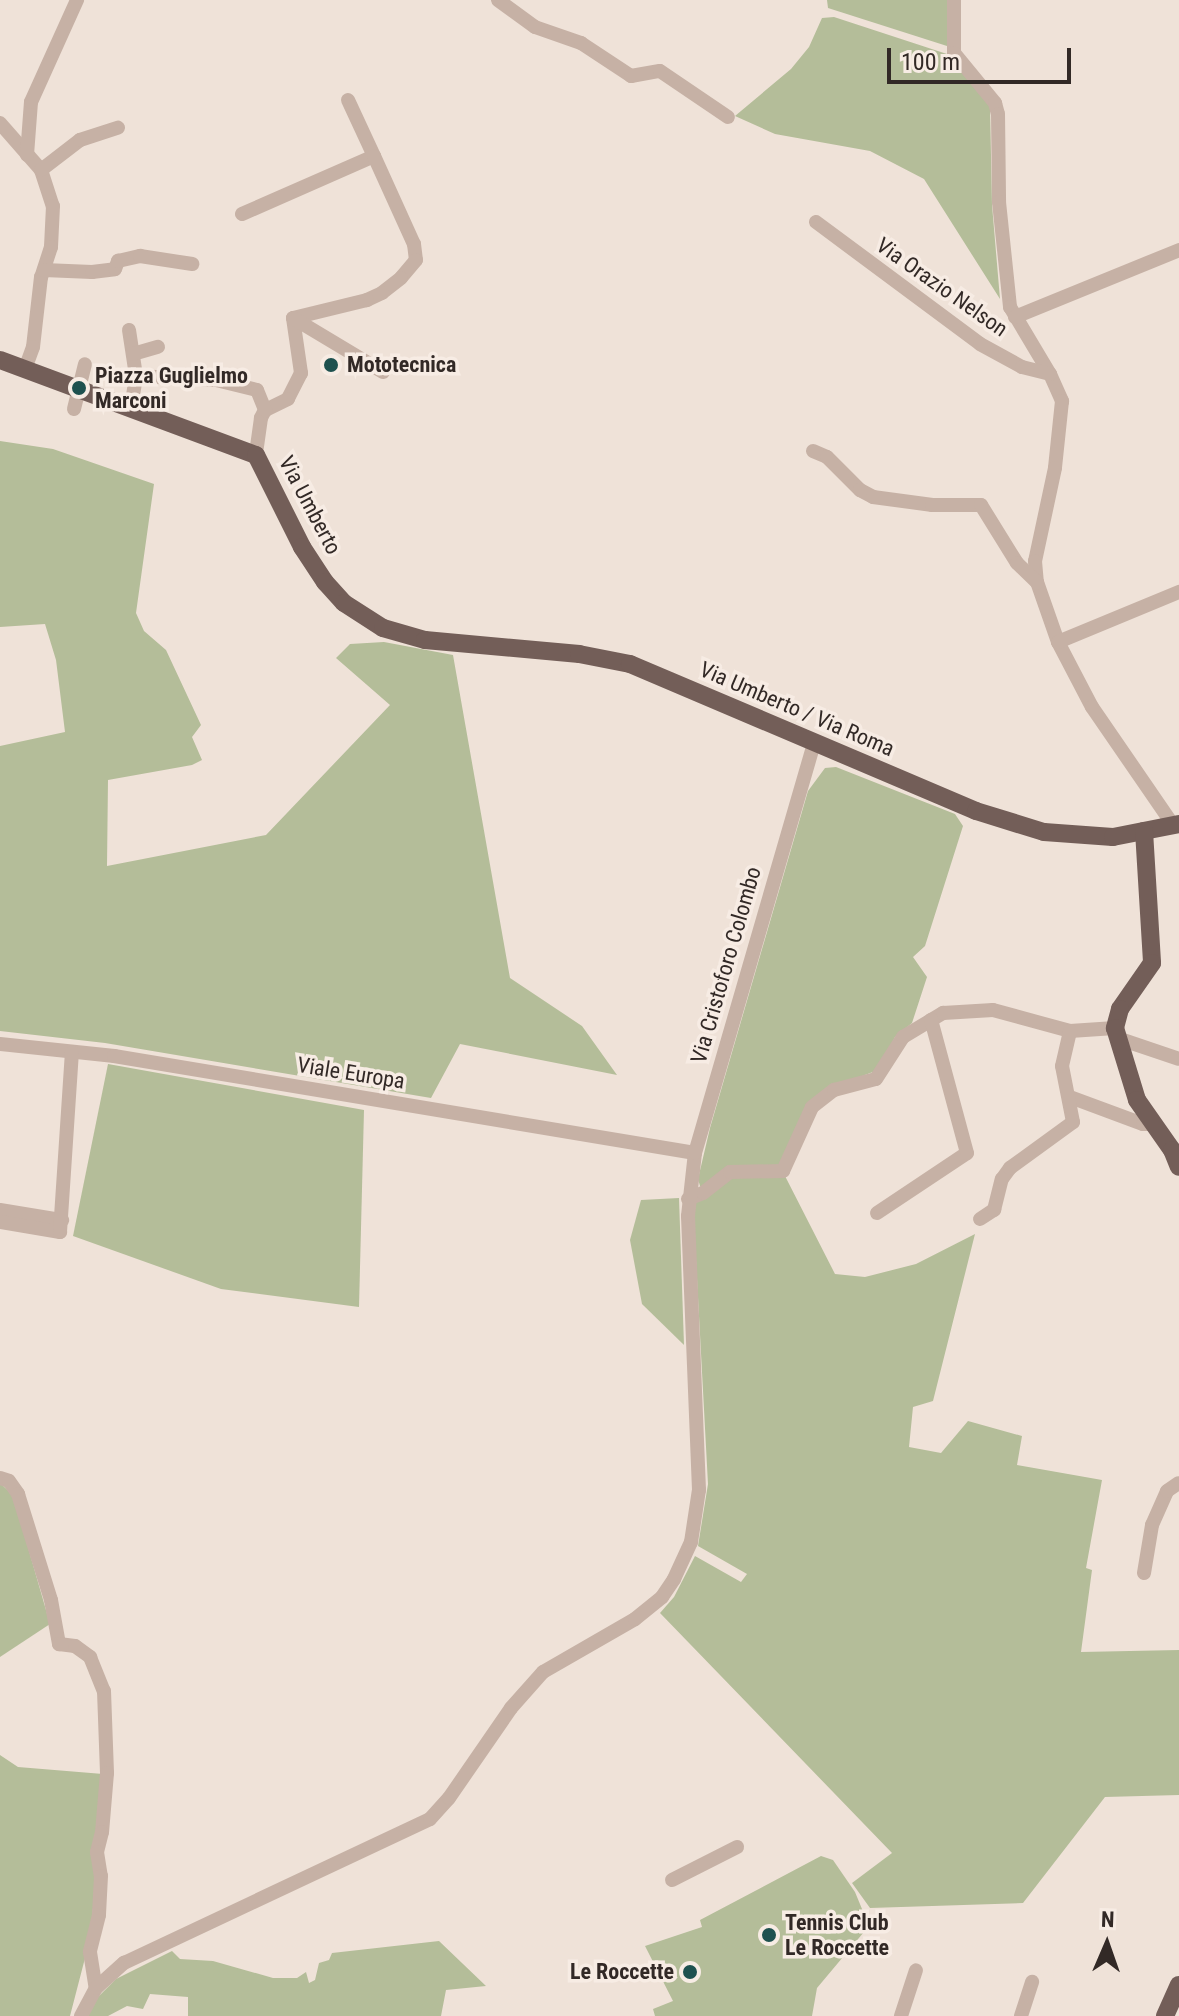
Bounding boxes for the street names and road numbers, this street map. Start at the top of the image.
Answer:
street label: Via Orazio Nelson [871,232,1013,342]
street label: Via Umberto [273,451,347,559]
street label: Via Umberto / Via Roma [696,656,898,762]
street label: Via Cristoforo Colombo [685,864,767,1066]
street label: Viale Europa [295,1051,407,1095]

